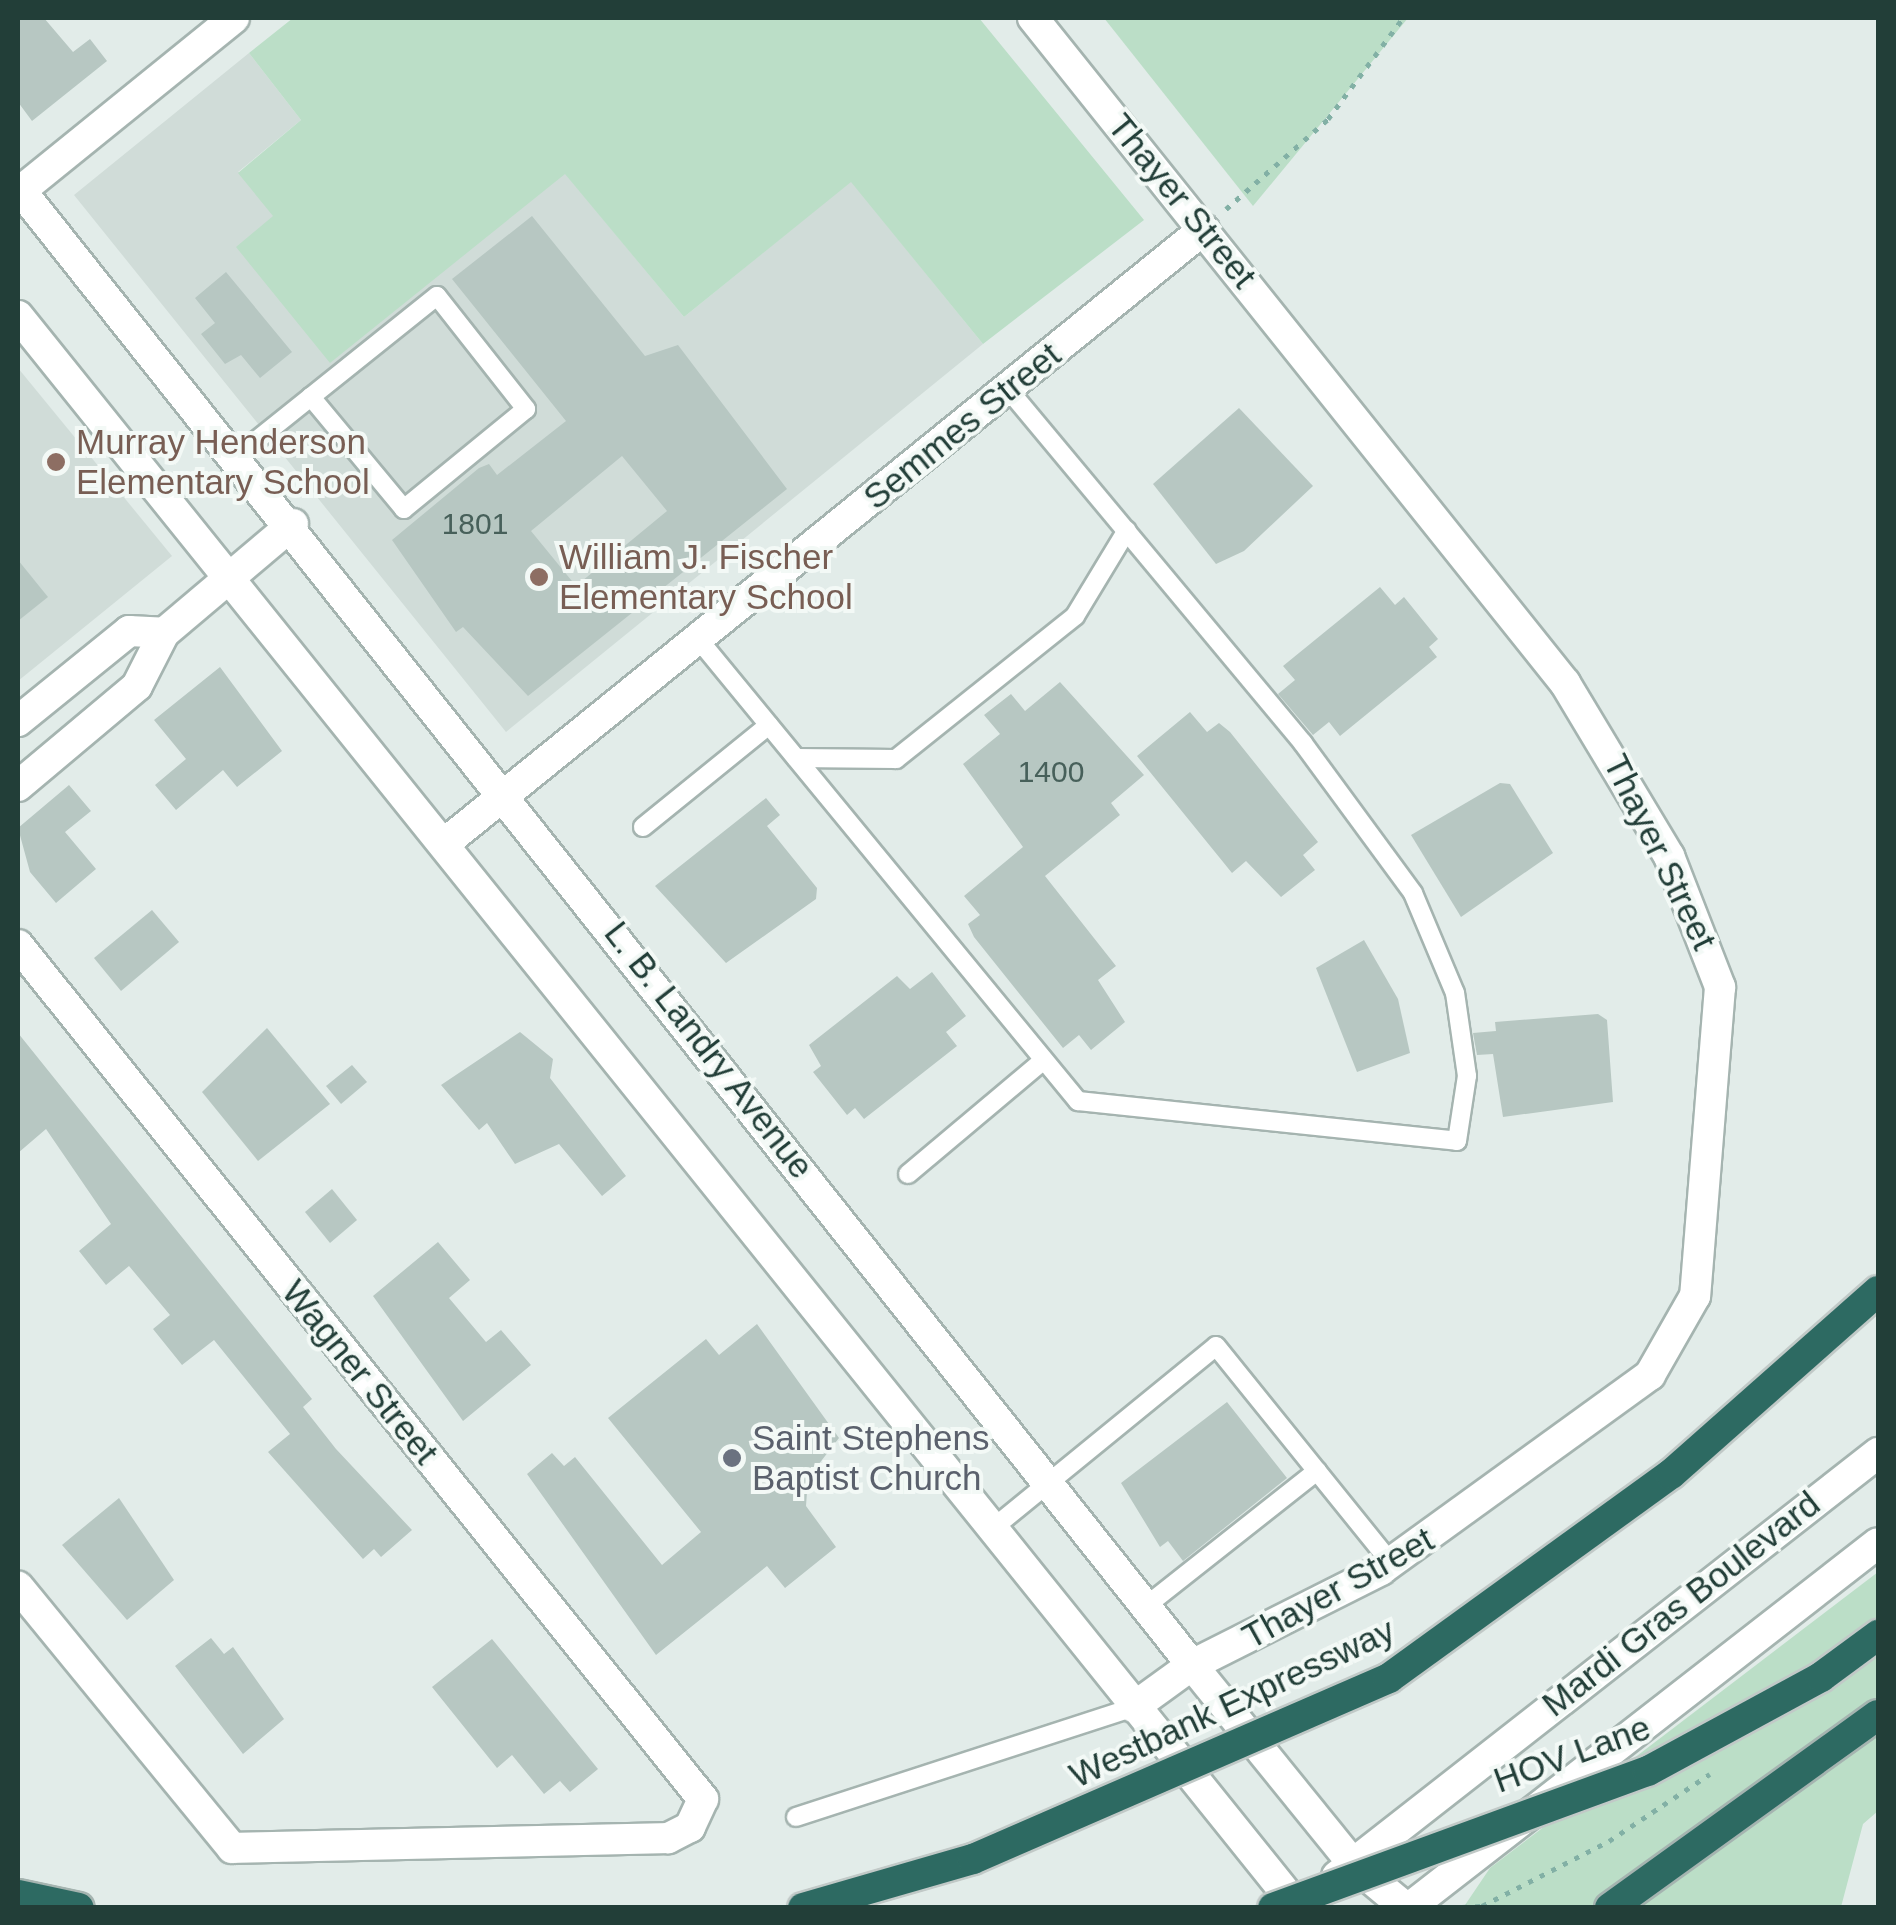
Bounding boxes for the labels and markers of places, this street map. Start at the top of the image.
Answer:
place label: Murray Henderson Elementary School [76,421,370,503]
marker: Murray Henderson Elementary School [45,451,67,473]
place label: William J. Fischer Elementary School [559,536,853,618]
marker: William J. Fischer Elementary School [528,566,550,588]
place label: Saint Stephens Baptist Church [752,1417,989,1499]
marker: Saint Stephens Baptist Church [721,1447,743,1469]

